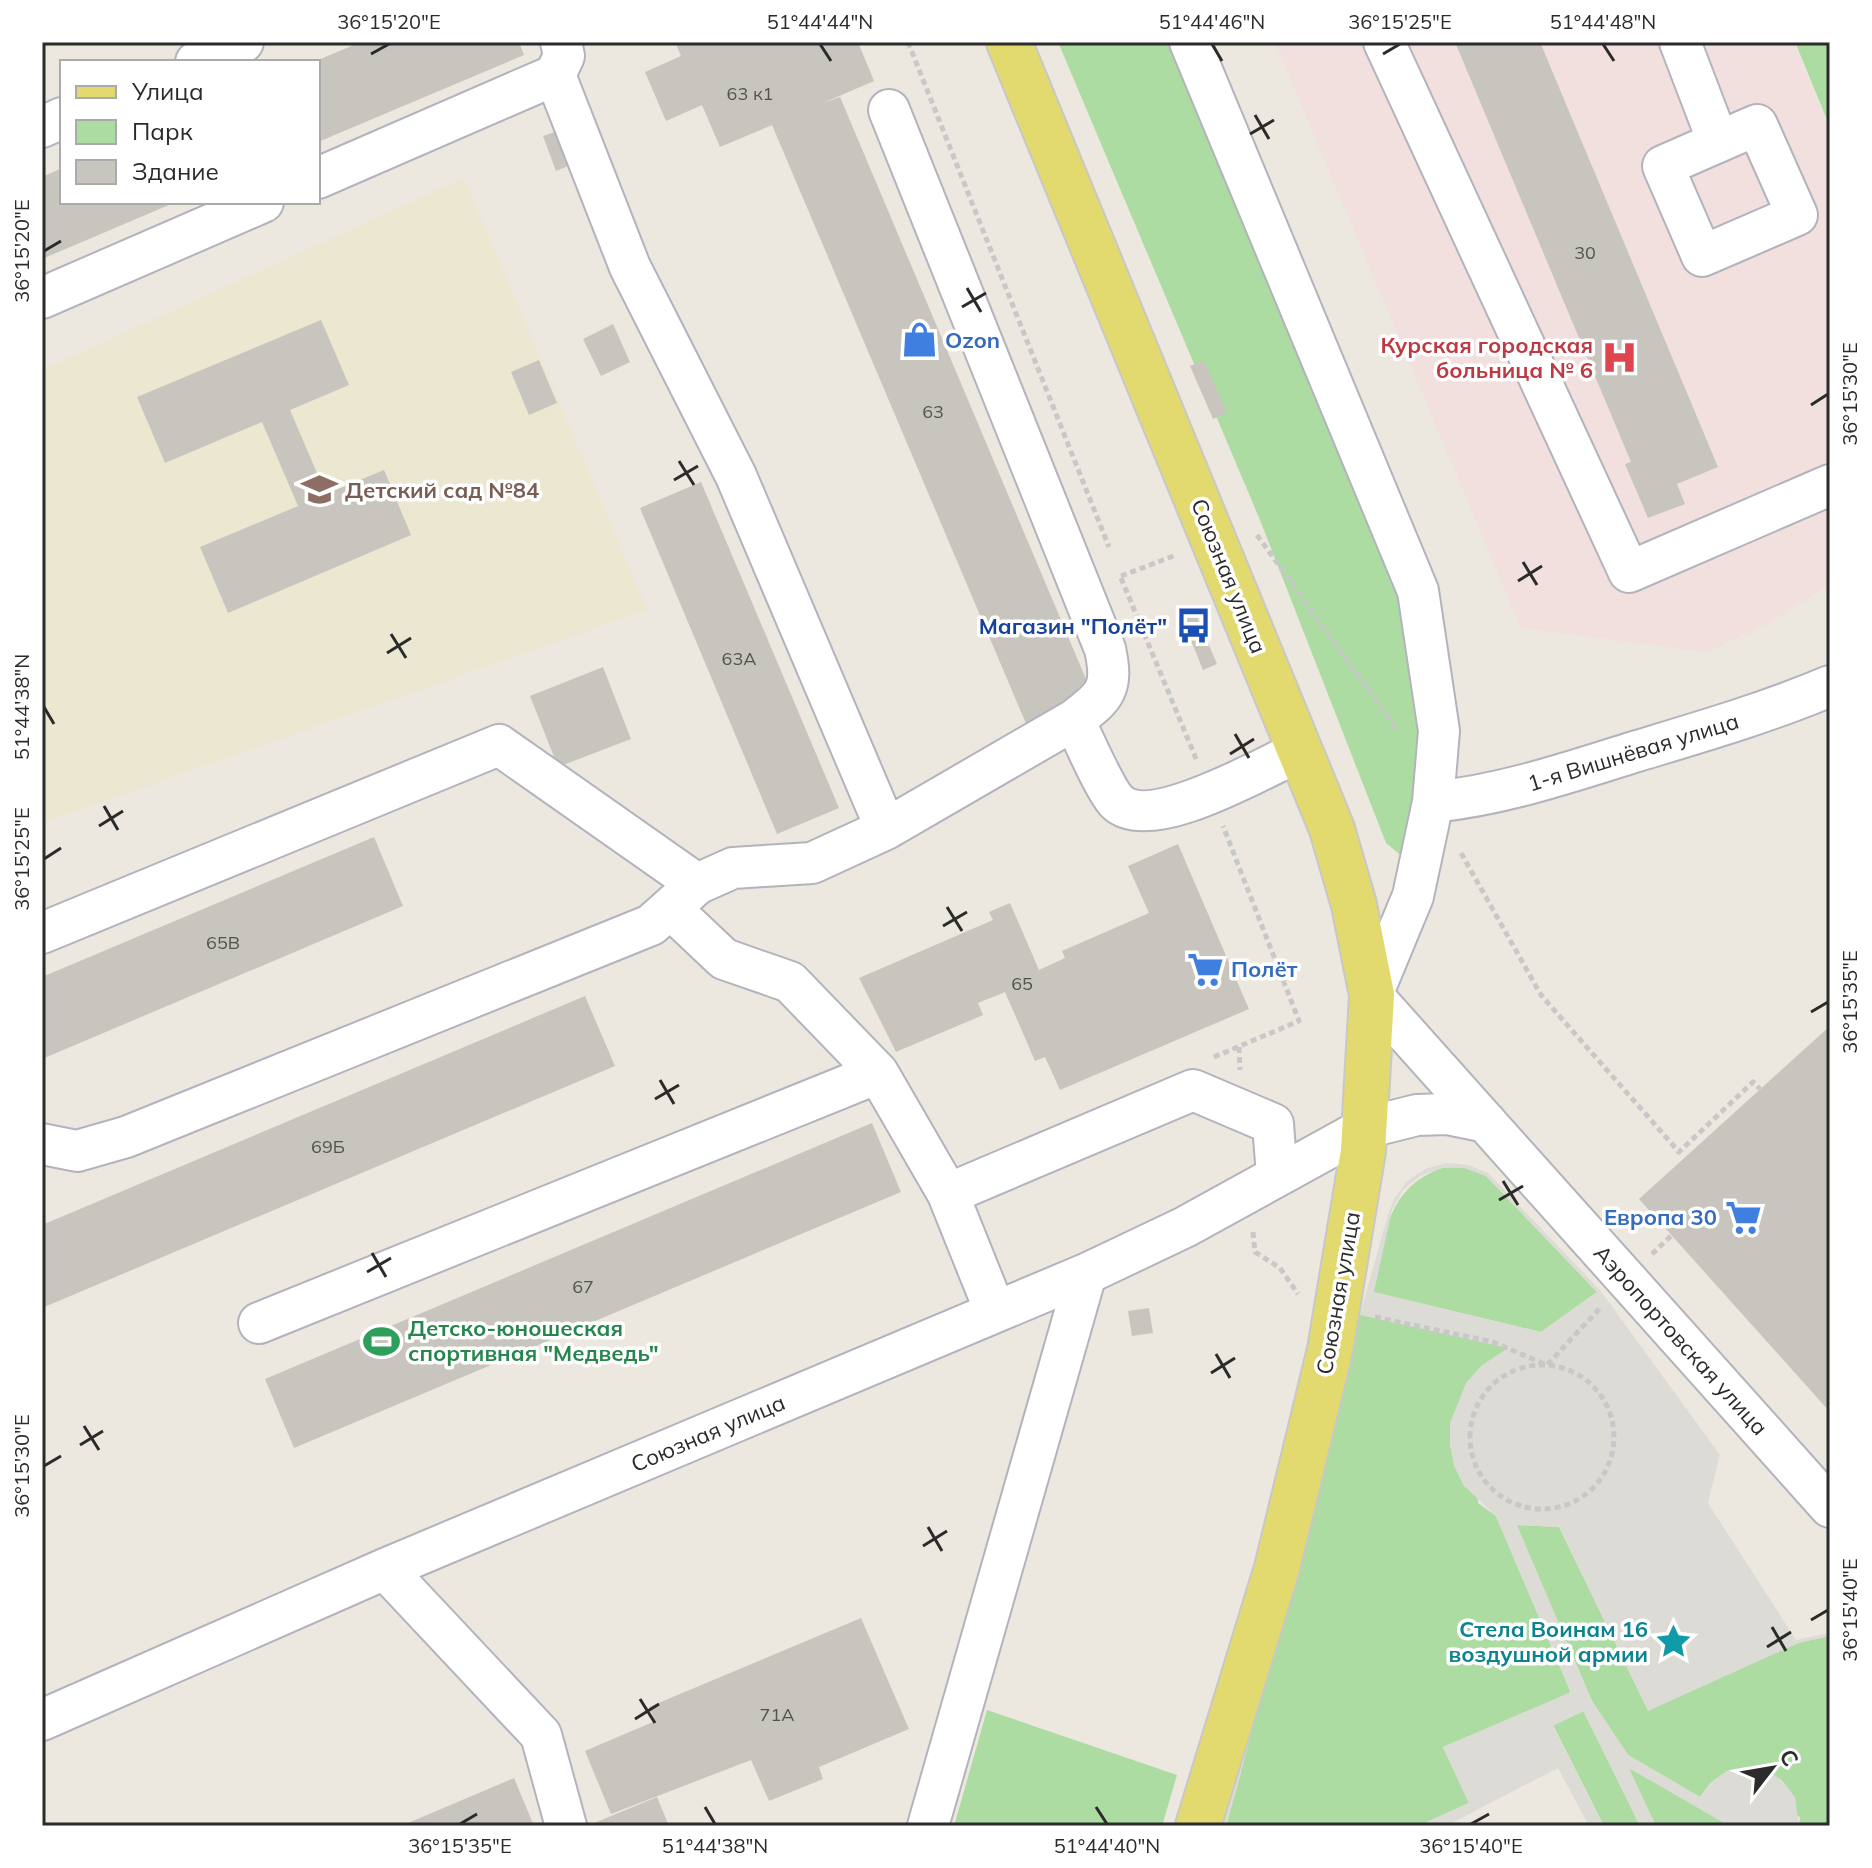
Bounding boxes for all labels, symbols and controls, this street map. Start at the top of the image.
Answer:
text: 36°15'20"E [337,9,441,34]
text: 51°44'44"N [767,9,873,34]
text: 51°44'46"N [1159,9,1265,34]
text: 36°15'25"E [1348,9,1452,34]
text: 51°44'48"N [1550,9,1656,34]
legend [60,60,320,204]
text: Улица [131,76,204,106]
house number: 63 к1 [727,82,773,105]
text: Парк [132,116,193,146]
text: Здание [132,156,219,186]
text: 36°15'20"E [9,199,34,303]
house number: 30 [1574,241,1596,264]
shop icon: Ozon [900,321,938,359]
place label: Ozon [945,326,1000,354]
place label: Курская городская больница № 6 [1381,331,1593,384]
hospital icon: Курская городская больница № 6 [1600,339,1638,377]
text: 36°15'30"E [1837,342,1862,446]
house number: 63 [922,400,944,423]
school or university icon: Детский сад №84 [300,471,338,509]
place label: Детский сад №84 [345,476,539,504]
street label: Союзная улица [1185,494,1273,658]
bus stop icon: Магазин "Полёт" [1174,607,1212,645]
place label: Магазин "Полёт" [979,612,1167,640]
house number: 63А [722,647,756,670]
text: 51°44'38"N [9,654,34,760]
street label: 1-я Вишнёвая улица [1524,707,1742,797]
text: 36°15'25"E [9,807,34,911]
house number: 65В [206,931,240,954]
supermarket icon: Полёт [1186,950,1224,988]
text: 36°15'35"E [1837,950,1862,1054]
place label: Полёт [1231,955,1298,983]
house number: 65 [1011,972,1033,995]
house number: 69Б [311,1135,345,1158]
supermarket icon: Европа 30 [1724,1198,1762,1236]
place label: Европа 30 [1604,1203,1717,1231]
street label: Союзная улица [1310,1210,1366,1376]
street label: Аэропортовская улица [1588,1239,1774,1441]
house number: 67 [572,1275,594,1298]
place label: Детско-юношеская спортивная "Медведь" [408,1314,659,1367]
sports icon: Детско-юношеская спортивная "Медведь" [363,1322,401,1360]
street label: Союзная улица [627,1388,789,1478]
text: 36°15'30"E [9,1414,34,1518]
text: 36°15'40"E [1837,1558,1862,1662]
place label: Стела Воинам 16 воздушной армии [1448,1615,1648,1668]
place icon: Стела Воинам 16 воздушной армии [1655,1623,1693,1661]
house number: 71А [760,1703,794,1726]
north arrow [1732,1728,1812,1808]
text: С [1773,1744,1805,1771]
text: 36°15'35"E [408,1833,512,1858]
text: 51°44'38"N [662,1833,768,1858]
text: 51°44'40"N [1054,1833,1160,1858]
text: 36°15'40"E [1419,1833,1523,1858]

